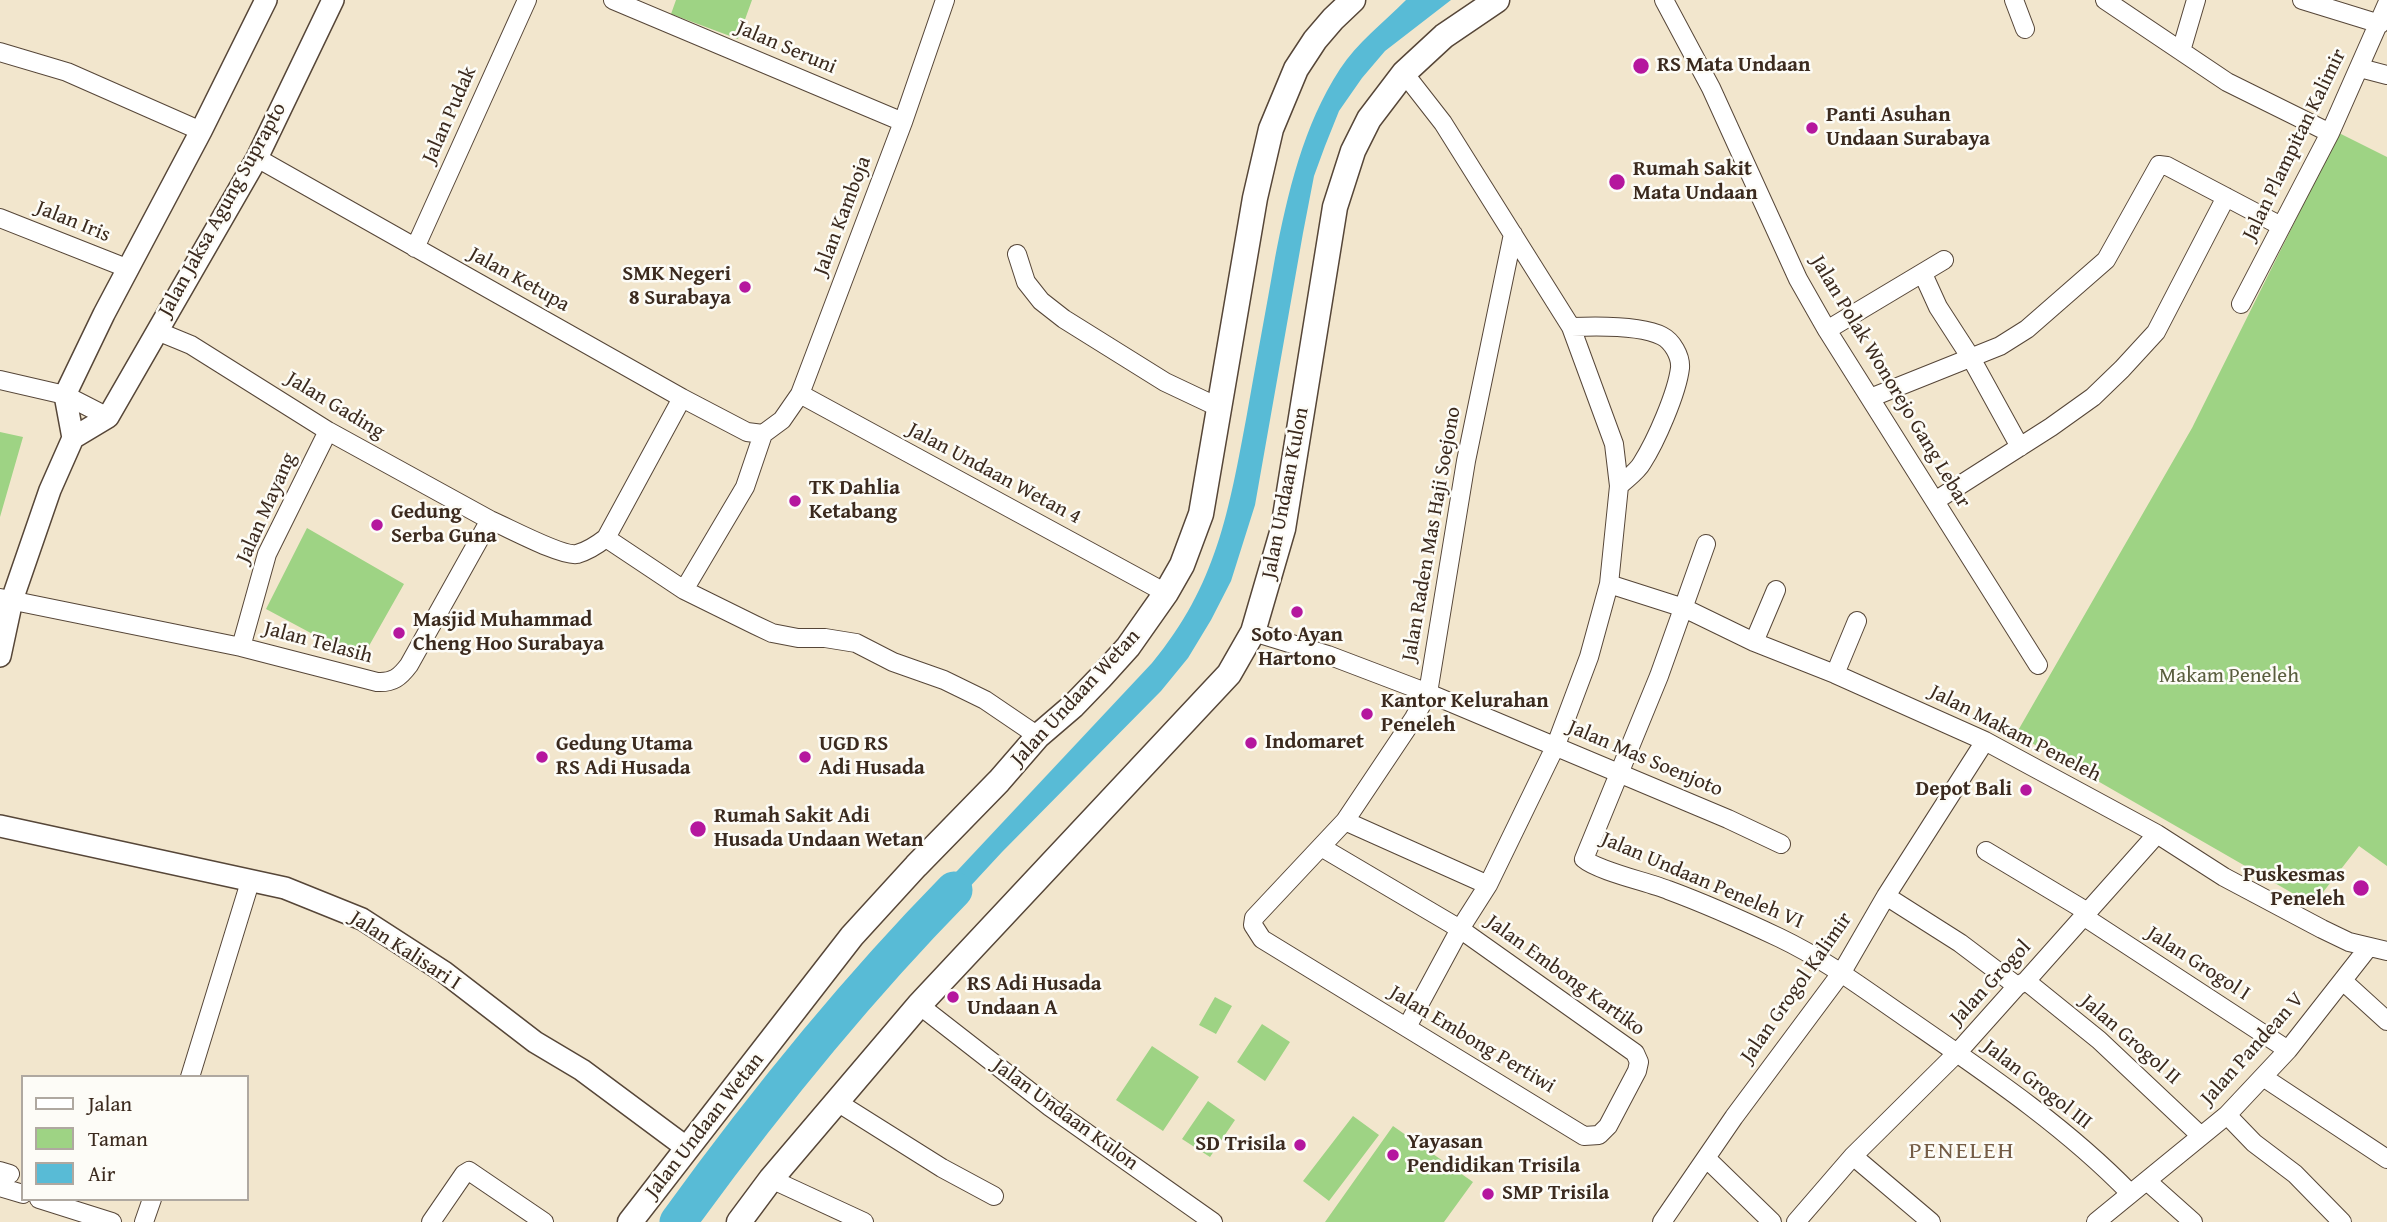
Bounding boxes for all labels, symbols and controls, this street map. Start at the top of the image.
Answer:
street label: Jalan Seruni [732,16,840,80]
street label: Jalan Plampitan Kalimir [2238,45,2352,245]
place label: RS Mata Undaan [1657,53,1810,79]
marker: RS Mata Undaan [1631,56,1651,76]
street label: Jalan Pudak [417,63,483,167]
street label: Jalan Jaksa Agung Suprapto [154,98,292,322]
place label: Panti Asuhan Undaan Surabaya [1826,103,1990,153]
marker: Panti Asuhan Undaan Surabaya [1804,120,1820,136]
street label: Jalan Kamboja [809,153,877,279]
place label: Rumah Sakit Mata Undaan [1633,157,1758,207]
marker: Rumah Sakit Mata Undaan [1607,172,1627,192]
street label: Jalan Iris [32,196,114,248]
street label: Jalan Ketupa [464,242,574,318]
street label: Jalan Polak Wonorejo Gang Lebar [1805,251,1975,513]
place label: SMK Negeri 8 Surabaya [622,262,731,312]
marker: SMK Negeri 8 Surabaya [737,279,753,295]
street label: Jalan Gading [281,367,389,445]
street label: Jalan Undaan Kulon [1257,405,1315,581]
street label: Jalan Raden Mas Haji Soejono [1397,405,1467,663]
street label: Jalan Undaan Wetan 4 [903,418,1085,530]
street label: Jalan Mayang [231,449,303,567]
place label: TK Dahlia Ketabang [809,476,900,526]
marker: TK Dahlia Ketabang [787,493,803,509]
place label: Gedung Serba Guna [391,500,497,550]
marker: Gedung Serba Guna [369,517,385,533]
marker: Soto Ayan Hartono [1289,604,1305,620]
place label: Masjid Muhammad Cheng Hoo Surabaya [413,608,604,658]
street label: Jalan Telasih [261,616,375,670]
place label: Soto Ayan Hartono [1251,623,1343,673]
street label: Jalan Undaan Wetan [1006,624,1146,772]
marker: Masjid Muhammad Cheng Hoo Surabaya [391,625,407,641]
park label: Makam Peneleh [2159,664,2299,690]
street label: Jalan Makam Peneleh [1925,680,2105,788]
place label: Kantor Kelurahan Peneleh [1381,689,1549,739]
marker: Kantor Kelurahan Peneleh [1359,706,1375,722]
street label: Jalan Mas Soenjoto [1564,715,1726,803]
place label: Indomaret [1265,730,1364,756]
place label: Gedung Utama RS Adi Husada [556,732,693,782]
place label: UGD RS Adi Husada [819,732,925,782]
marker: Indomaret [1243,735,1259,751]
marker: Gedung Utama RS Adi Husada [534,749,550,765]
marker: UGD RS Adi Husada [797,749,813,765]
place label: Depot Bali [1916,777,2012,803]
marker: Depot Bali [2018,782,2034,798]
place label: Rumah Sakit Adi Husada Undaan Wetan [714,804,923,854]
marker: Rumah Sakit Adi Husada Undaan Wetan [688,819,708,839]
street label: Jalan Undaan Peneleh VI [1597,827,1807,935]
place label: Puskesmas Peneleh [2243,863,2345,913]
marker: Puskesmas Peneleh [2351,878,2371,898]
street label: Jalan Kalisari I [345,906,465,996]
street label: Jalan Grogol Kalimir [1736,908,1858,1068]
street label: Jalan Embong Kartiko [1481,910,1649,1042]
street label: Jalan Grogol I [2142,921,2254,1007]
street label: Jalan Grogol [1945,935,2037,1031]
place label: RS Adi Husada Undaan A [967,972,1101,1022]
street label: Jalan Embong Pertiwi [1385,981,1559,1099]
street label: Jalan Pandean V [2196,987,2310,1111]
marker: RS Adi Husada Undaan A [945,989,961,1005]
street label: Jalan Grogol II [2075,990,2185,1090]
street label: Jalan Grogol III [1978,1035,2096,1135]
street label: Jalan Undaan Wetan [640,1048,770,1204]
street label: Jalan Undaan Kulon [987,1054,1143,1176]
legend [21,1075,248,1201]
text: Jalan [88,1088,132,1119]
text: Taman [88,1123,148,1154]
place label: Yayasan Pendidikan Trisila [1407,1130,1580,1180]
place label: SD Trisila [1195,1132,1286,1158]
marker: SD Trisila [1292,1137,1308,1153]
district label: PENELEH [1910,1138,2014,1166]
marker: Yayasan Pendidikan Trisila [1385,1147,1401,1163]
text: Air [88,1158,115,1189]
place label: SMP Trisila [1502,1181,1609,1207]
marker: SMP Trisila [1480,1186,1496,1202]

